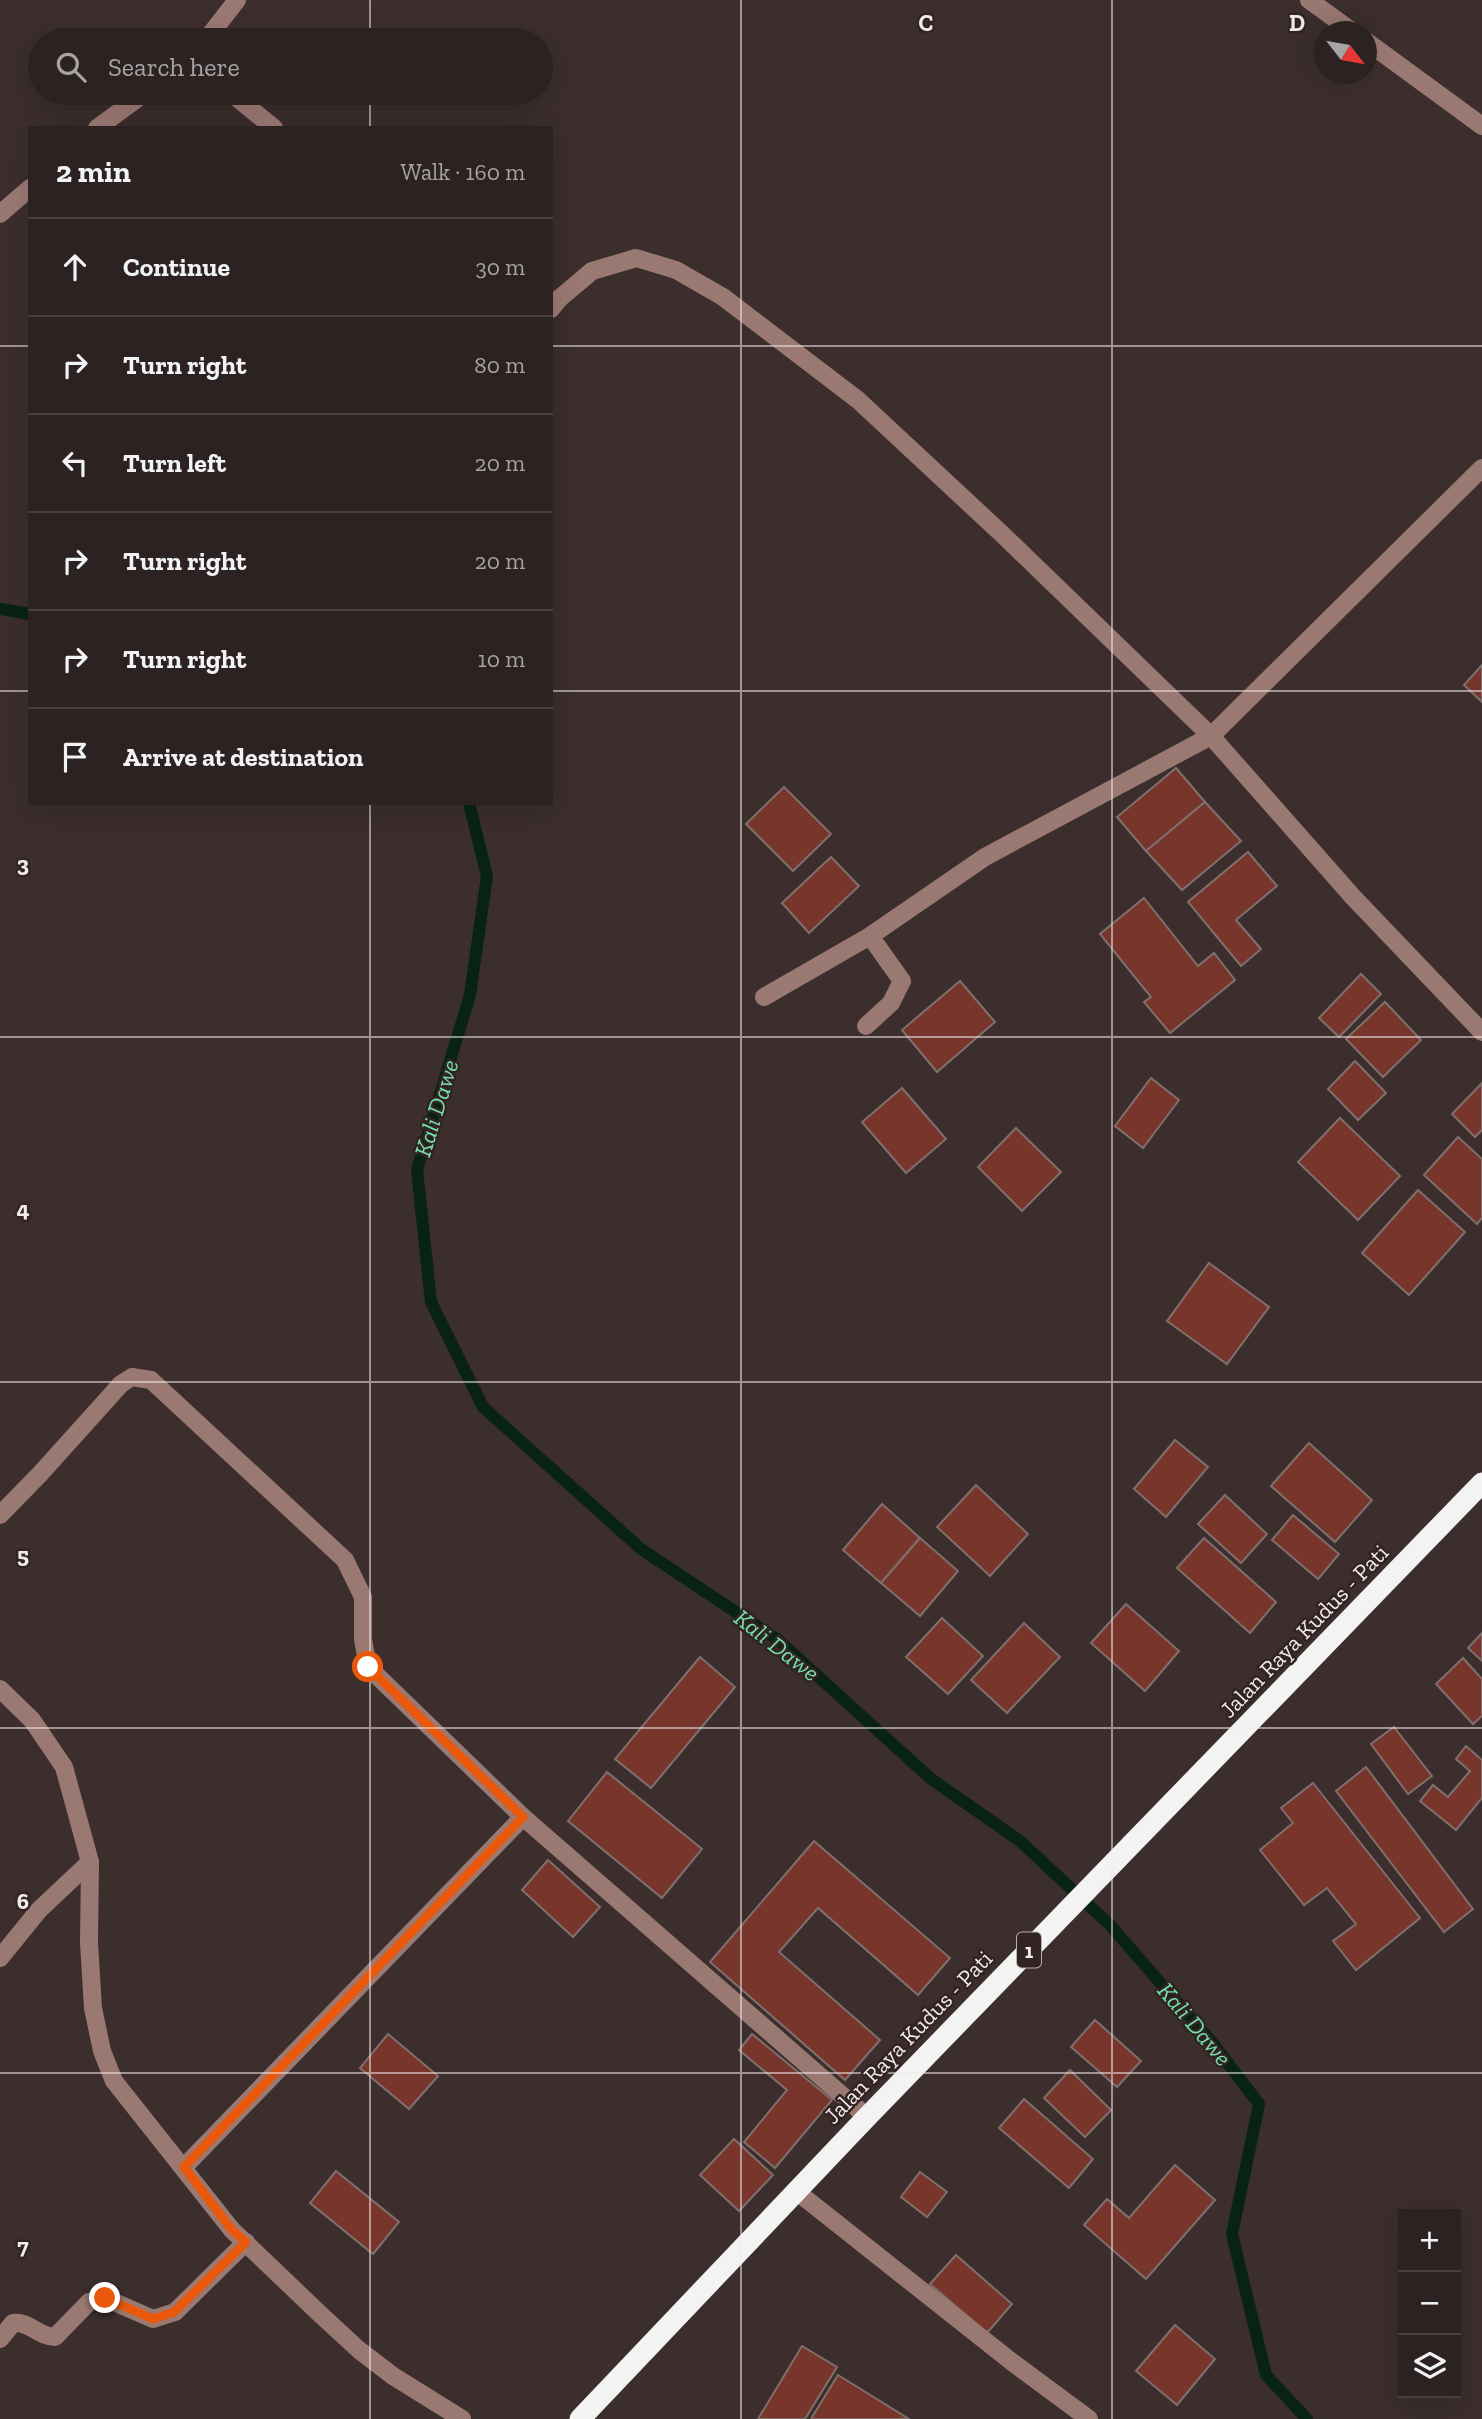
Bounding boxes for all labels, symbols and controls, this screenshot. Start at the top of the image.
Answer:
text: C [919,9,933,37]
text: D [1289,9,1305,37]
north arrow [1314,21,1377,84]
search box [28,28,553,105]
icon: search [52,48,90,86]
text: Search here [108,51,240,83]
text: 2 min [56,154,131,190]
text: Walk · 160 m [400,158,525,186]
icon: ahead [56,248,94,286]
text: Continue [123,251,230,283]
text: 30 m [475,253,525,281]
icon: right [56,346,94,384]
text: Turn right [123,349,246,381]
text: 80 m [474,351,525,379]
icon: left [56,444,94,482]
text: Turn left [123,447,226,479]
text: 20 m [475,449,525,477]
icon: right [56,542,94,580]
text: Turn right [123,545,246,577]
text: 20 m [475,547,525,575]
icon: right [56,640,94,678]
text: Turn right [123,643,246,675]
text: 10 m [478,645,525,673]
icon: arrive [56,738,94,776]
text: Arrive at destination [123,741,363,773]
text: 3 [17,850,29,878]
water label: Kali Dawe [408,1056,464,1160]
text: 4 [16,1195,30,1223]
street label: Jalan Raya Kudus - Pati [1214,1538,1394,1724]
text: 5 [17,1541,29,1569]
water label: Kali Dawe [729,1603,825,1687]
route start [352,1651,383,1682]
text: 6 [17,1887,29,1915]
road number: 1 [1017,1932,1041,1968]
street label: Jalan Raya Kudus - Pati [818,1944,998,2130]
water label: Kali Dawe [1152,1976,1238,2072]
map controls [1398,2209,1461,2398]
button: + [1398,2209,1461,2272]
text: 7 [17,2232,29,2260]
button: − [1398,2272,1461,2335]
route end [89,2282,120,2313]
button: layers [1398,2335,1461,2398]

